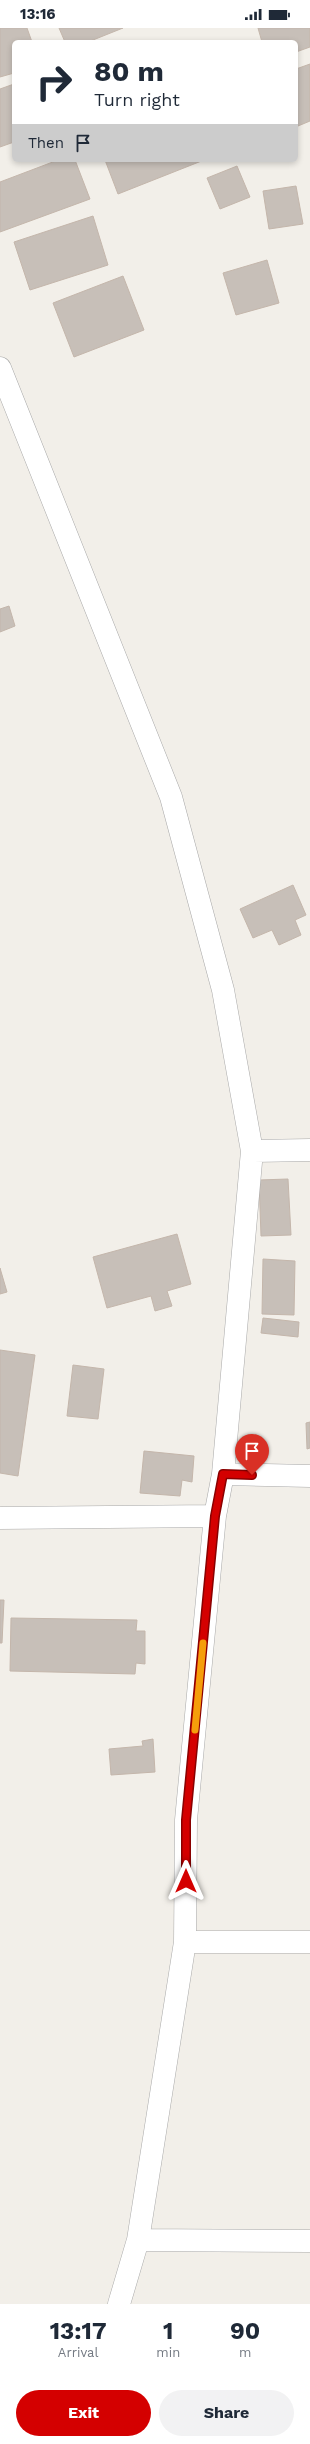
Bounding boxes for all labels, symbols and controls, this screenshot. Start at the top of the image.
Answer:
text: 13:16 [20,5,56,23]
text: 80 m [94,55,164,88]
icon: right [28,56,80,108]
text: Turn right [94,89,180,110]
icon: arrive [72,132,94,154]
text: Then [28,134,64,152]
pin [235,1434,269,1475]
icon: arrive [241,1440,263,1462]
position arrow [165,1860,207,1902]
text: 13:17 [50,2317,107,2345]
text: 1 [163,2317,173,2345]
text: 90 [230,2317,260,2345]
text: Arrival [58,2345,98,2360]
text: min [156,2345,180,2360]
text: m [239,2345,251,2360]
button: Exit [16,2390,151,2436]
button: Share [159,2390,294,2436]

